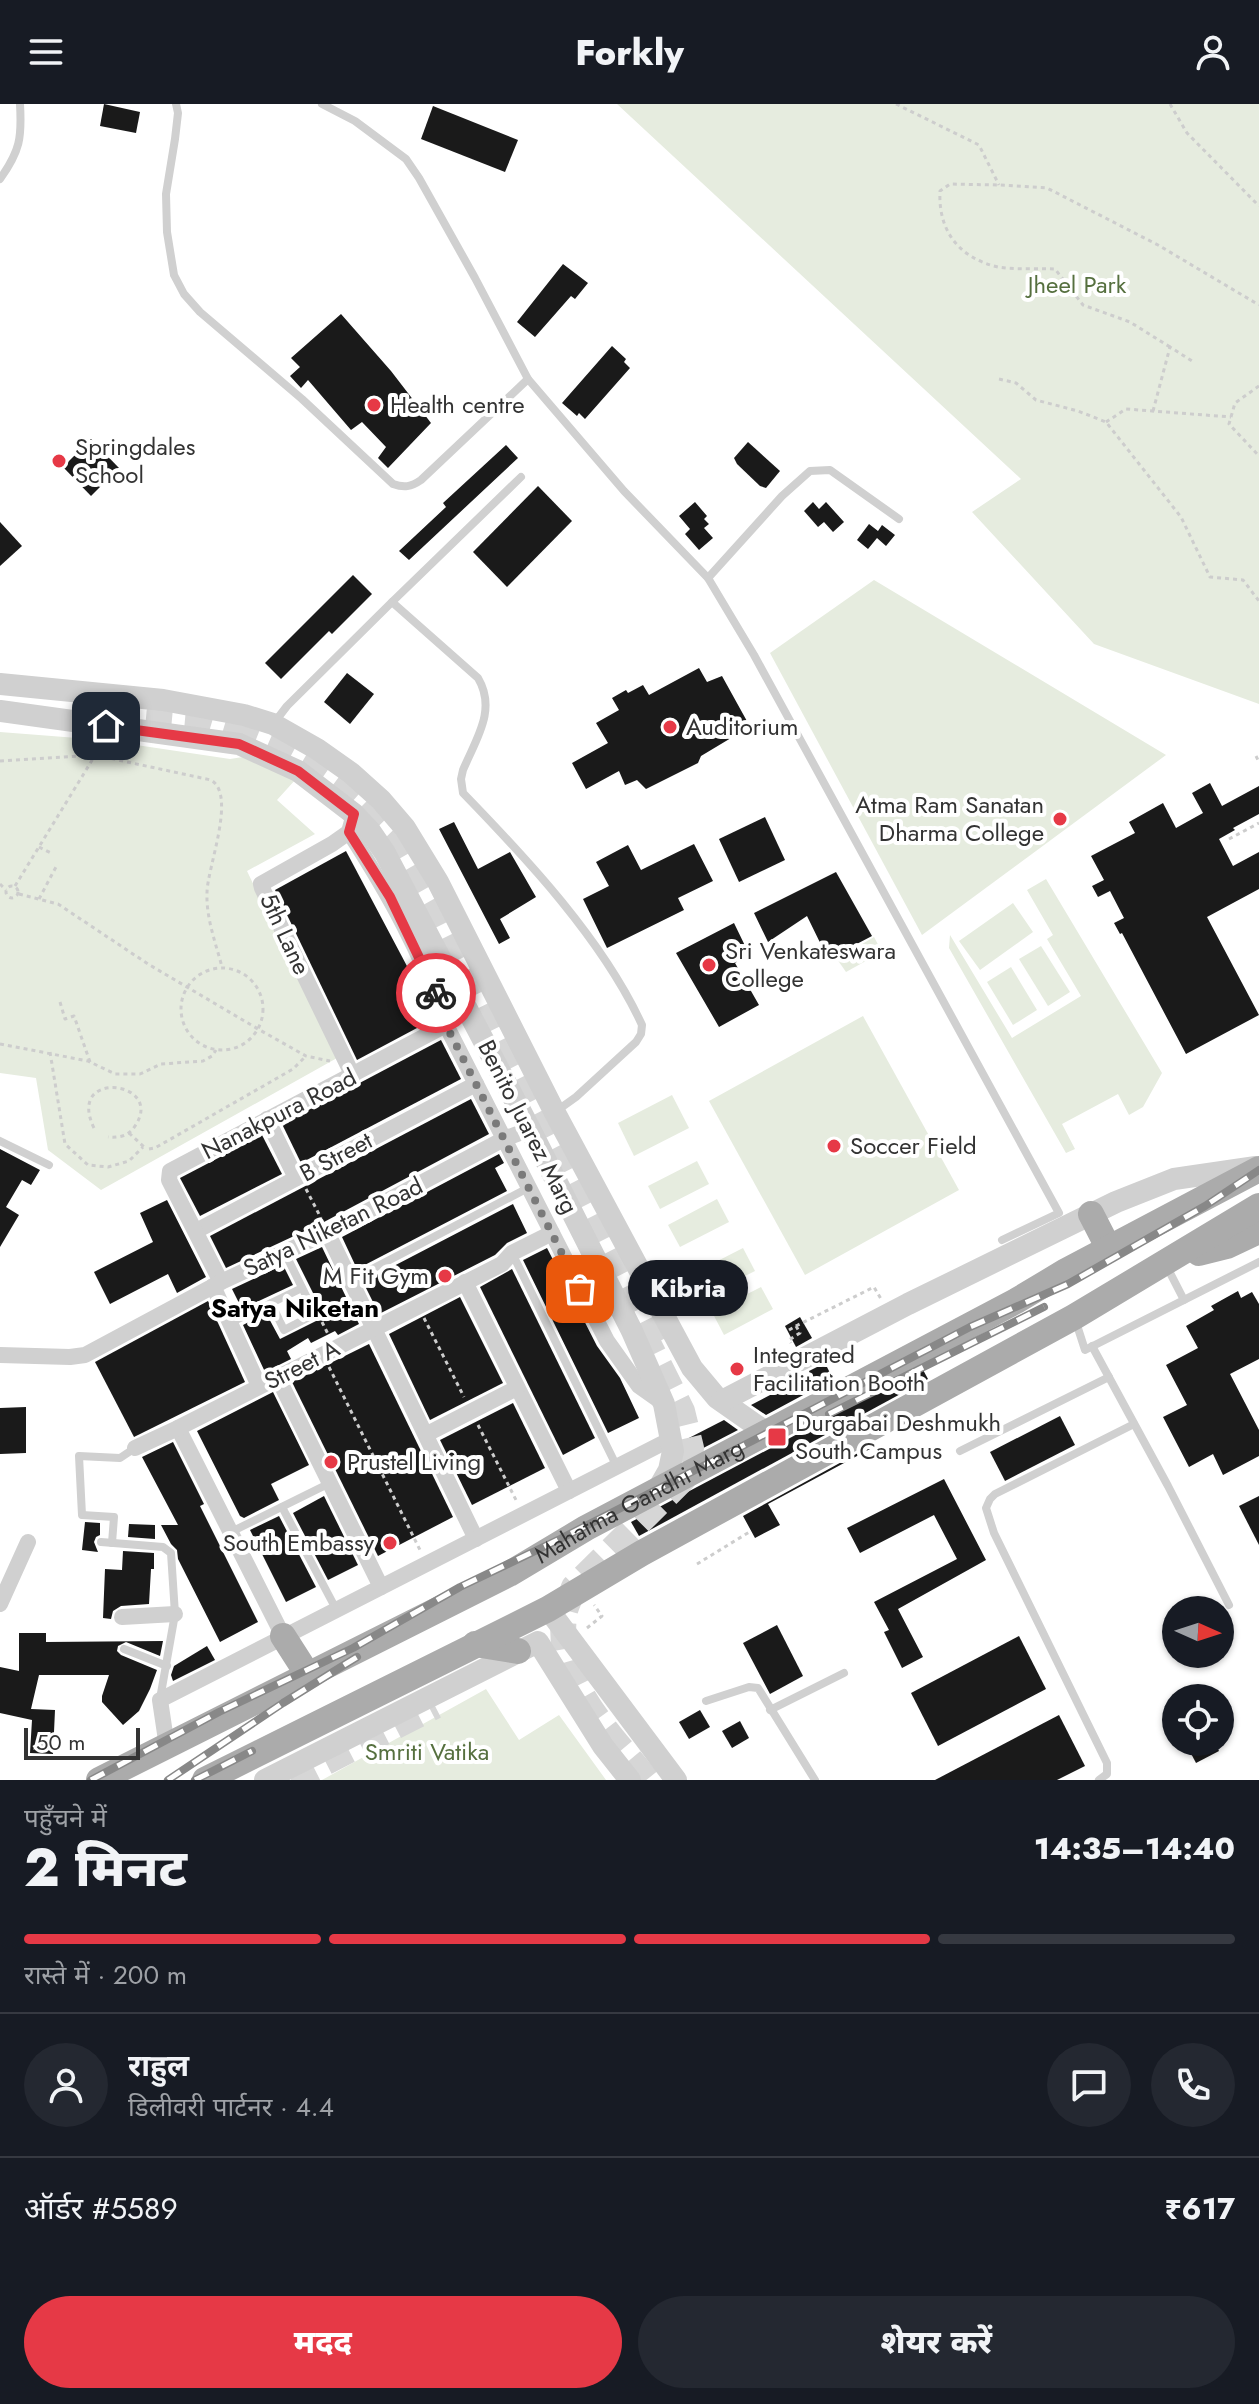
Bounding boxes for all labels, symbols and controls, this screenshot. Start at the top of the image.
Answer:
text: Forkly [575,26,684,78]
icon: menu [24,30,68,74]
icon: person [1191,30,1235,74]
park label: Jheel Park [1025,267,1127,302]
place label: Health centre [390,387,525,422]
marker: Health centre [365,396,383,414]
place label: Springdales School [75,429,195,492]
marker: Springdales School [50,452,68,470]
pin [72,692,140,760]
icon: home [84,704,128,748]
place label: Auditorium [686,709,799,744]
marker: Auditorium [661,718,679,736]
place label: Atma Ram Sanatan Dharma College [855,787,1044,850]
marker: Atma Ram Sanatan Dharma College [1051,810,1069,828]
street label: 5th Lane [251,887,320,980]
place label: Sri Venkateswara College [725,933,896,996]
courier [396,953,476,1033]
marker: Sri Venkateswara College [700,956,718,974]
icon: bike [414,971,458,1015]
street label: Benito Juarez Marg [469,1034,587,1220]
street label: Nanakpura Road [195,1059,362,1168]
street label: B Street [293,1123,379,1190]
place label: Soccer Field [850,1128,977,1163]
marker: Soccer Field [825,1137,843,1155]
street label: Satya Niketan Road [237,1168,429,1285]
pin [546,1255,614,1323]
place label: M Fit Gym [323,1258,429,1293]
callout: Kibria [628,1261,748,1317]
marker: M Fit Gym [436,1267,454,1285]
icon: bag [558,1267,602,1311]
text: Kibria [650,1269,726,1307]
district label: Satya Niketan [211,1289,379,1327]
street label: Street A [258,1331,346,1398]
place label: Integrated Facilitation Booth [753,1337,925,1400]
marker: Integrated Facilitation Booth [728,1360,746,1378]
place label: Durgabai Deshmukh South Campus [795,1405,1001,1468]
marker: Durgabai Deshmukh South Campus [766,1426,788,1448]
street label: Mahatma Gandhi Marg [528,1430,750,1572]
place label: Prustel Living [347,1444,481,1479]
marker: Prustel Living [322,1453,340,1471]
place label: South Embassy [223,1525,374,1560]
marker: South Embassy [381,1534,399,1552]
north arrow [1162,1596,1234,1668]
map controls [1162,1596,1234,1756]
button: locate [1162,1684,1234,1756]
scale bar [24,1724,140,1760]
text: 50 m [36,1726,85,1758]
park label: Smriti Vatika [365,1734,489,1769]
text: पहुँचने में [24,1799,107,1837]
text: 14:35–14:40 [1034,1827,1235,1870]
text: 2 मिनट [24,1830,187,1906]
text: रास्ते में · 200 m [24,1956,187,1994]
button: person [24,2043,108,2127]
button: chat [1047,2043,1131,2127]
button: phone [1151,2043,1235,2127]
text: राहुल [128,2044,189,2087]
text: डिलीवरी पार्टनर · 4.4 [128,2088,334,2126]
text: ऑर्डर #5589 [24,2187,178,2230]
text: ₹617 [1164,2187,1235,2230]
button: मदद [24,2296,622,2388]
button: शेयर करें [638,2296,1235,2388]

